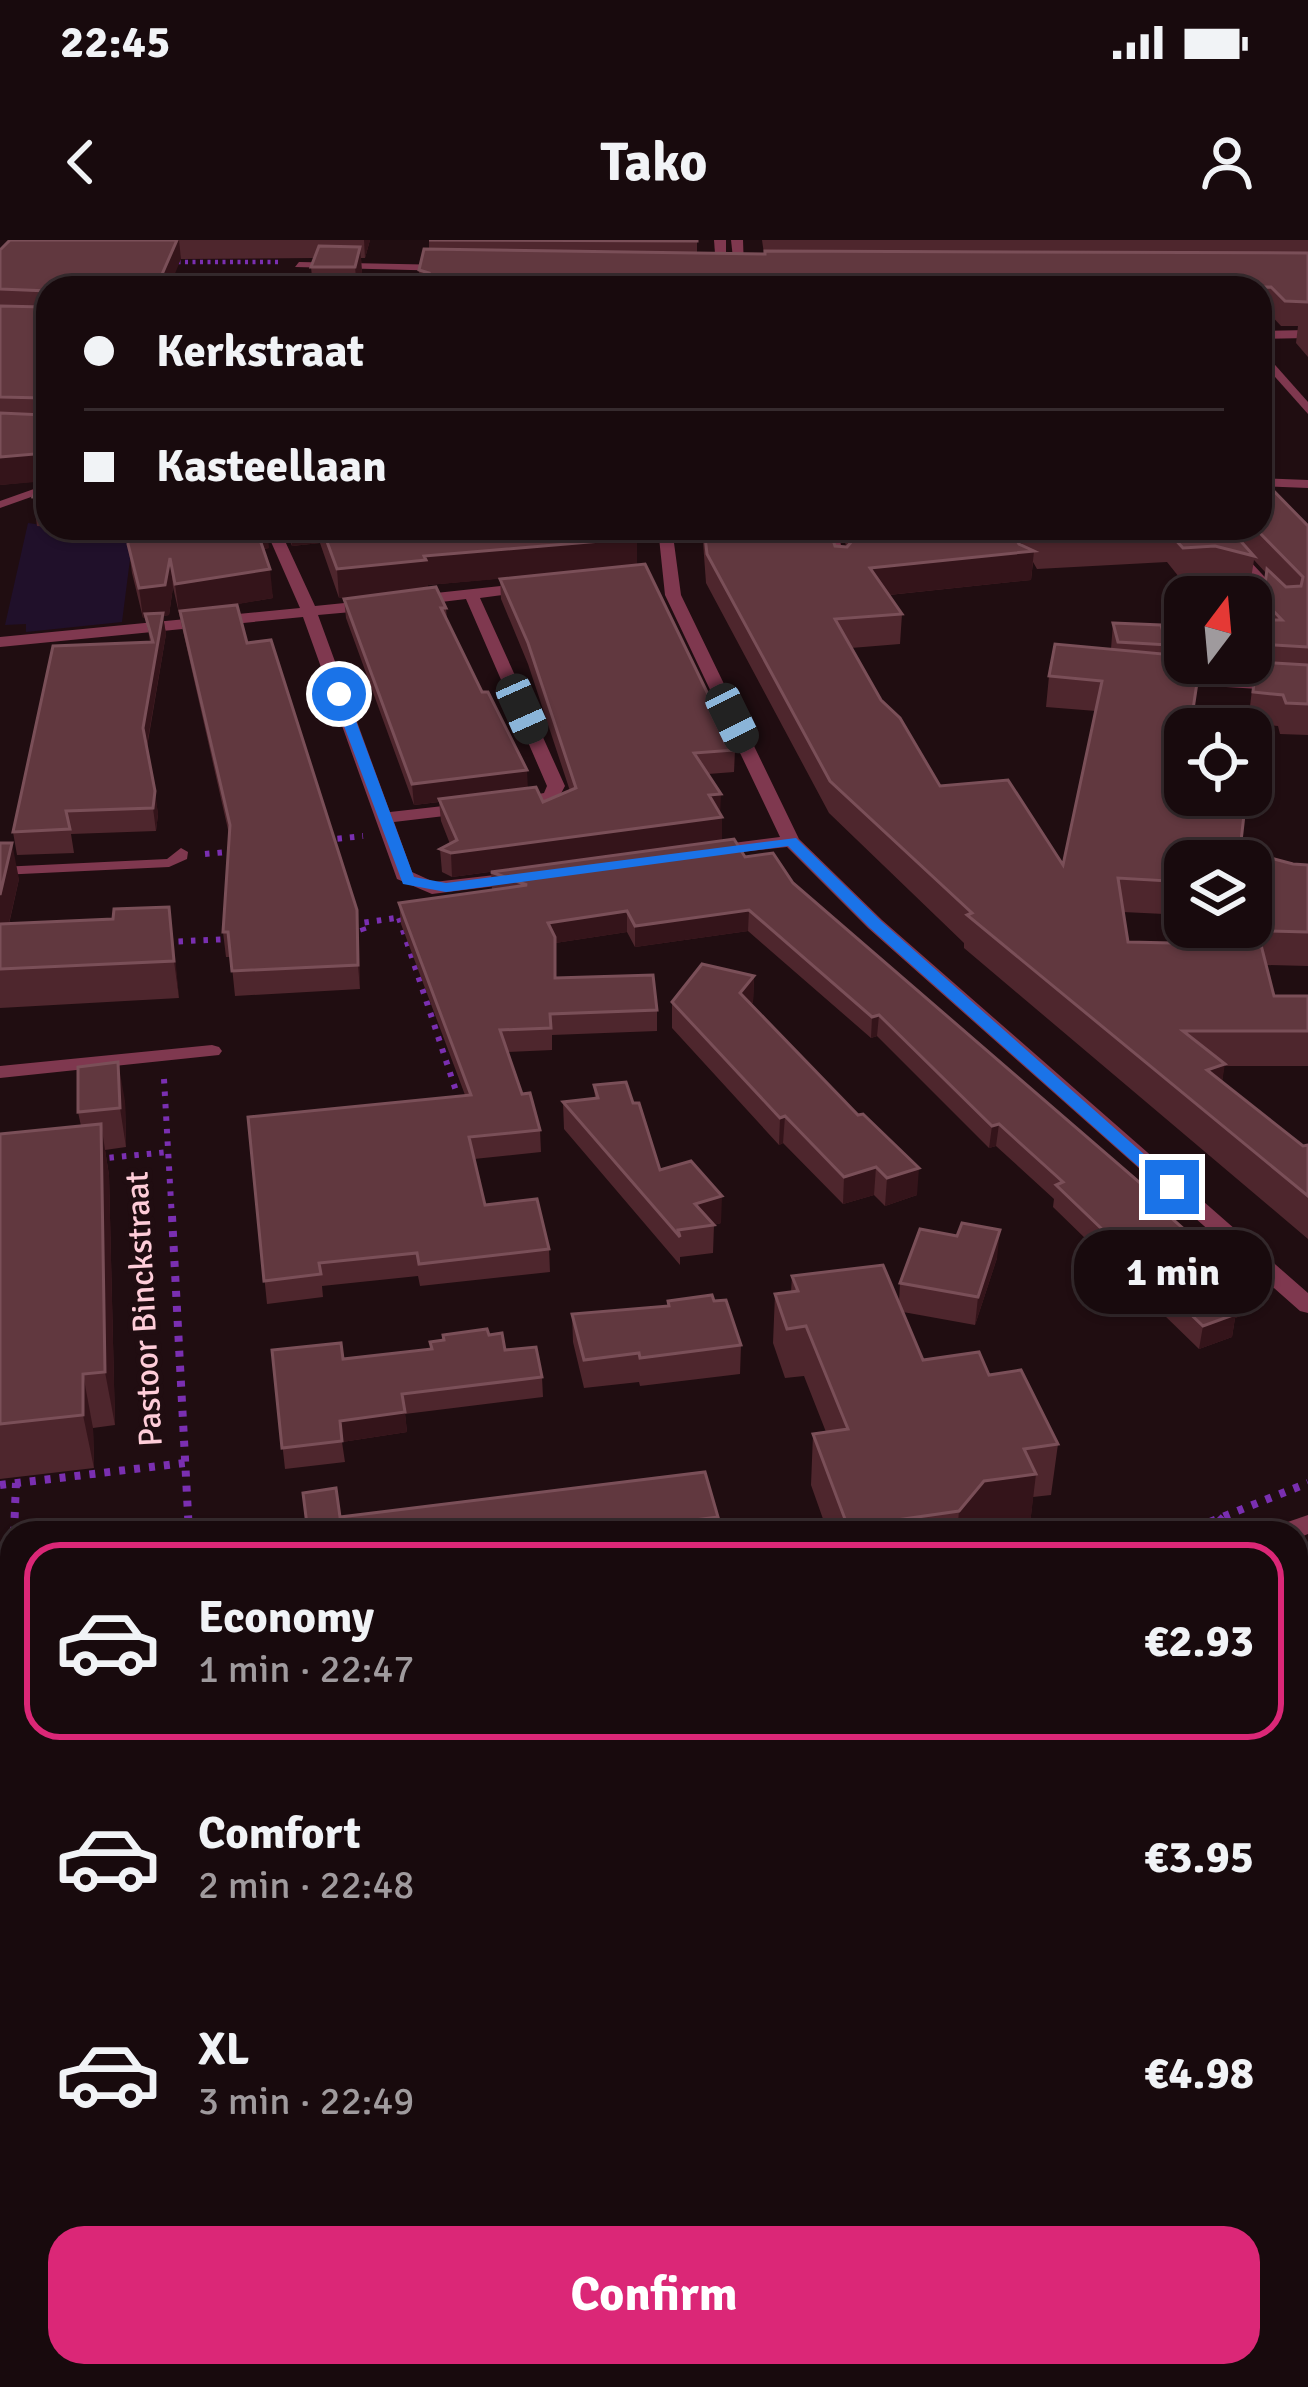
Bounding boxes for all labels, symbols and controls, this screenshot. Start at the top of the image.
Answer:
text: 22:45 [60,15,170,70]
icon: back [48,129,114,195]
text: Tako [601,129,707,196]
icon: person [1194,129,1260,195]
text: Kerkstraat [156,324,364,379]
text: Kasteellaan [156,439,387,494]
north arrow [1164,576,1272,684]
map controls [1164,576,1272,948]
route start [312,667,366,721]
car [491,669,553,749]
car [700,678,764,758]
button: locate [1164,708,1272,816]
button: layers [1164,840,1272,948]
route end [1145,1160,1199,1214]
street label: Pastoor Binckstraat [116,1170,172,1448]
callout: 1 min [1073,1229,1271,1313]
text: 1 min [1126,1248,1220,1296]
icon: car [54,1587,162,1695]
text: Economy [198,1590,374,1645]
text: €2.93 [1144,1614,1254,1669]
text: 1 min · 22:47 [198,1645,414,1693]
icon: car [54,1803,162,1911]
text: Comfort [198,1806,361,1861]
text: €3.95 [1144,1830,1254,1885]
text: 2 min · 22:48 [198,1861,414,1909]
icon: car [54,2019,162,2127]
text: XL [198,2022,249,2077]
text: €4.98 [1144,2046,1254,2101]
text: 3 min · 22:49 [198,2077,414,2125]
button: Confirm [48,2226,1260,2364]

